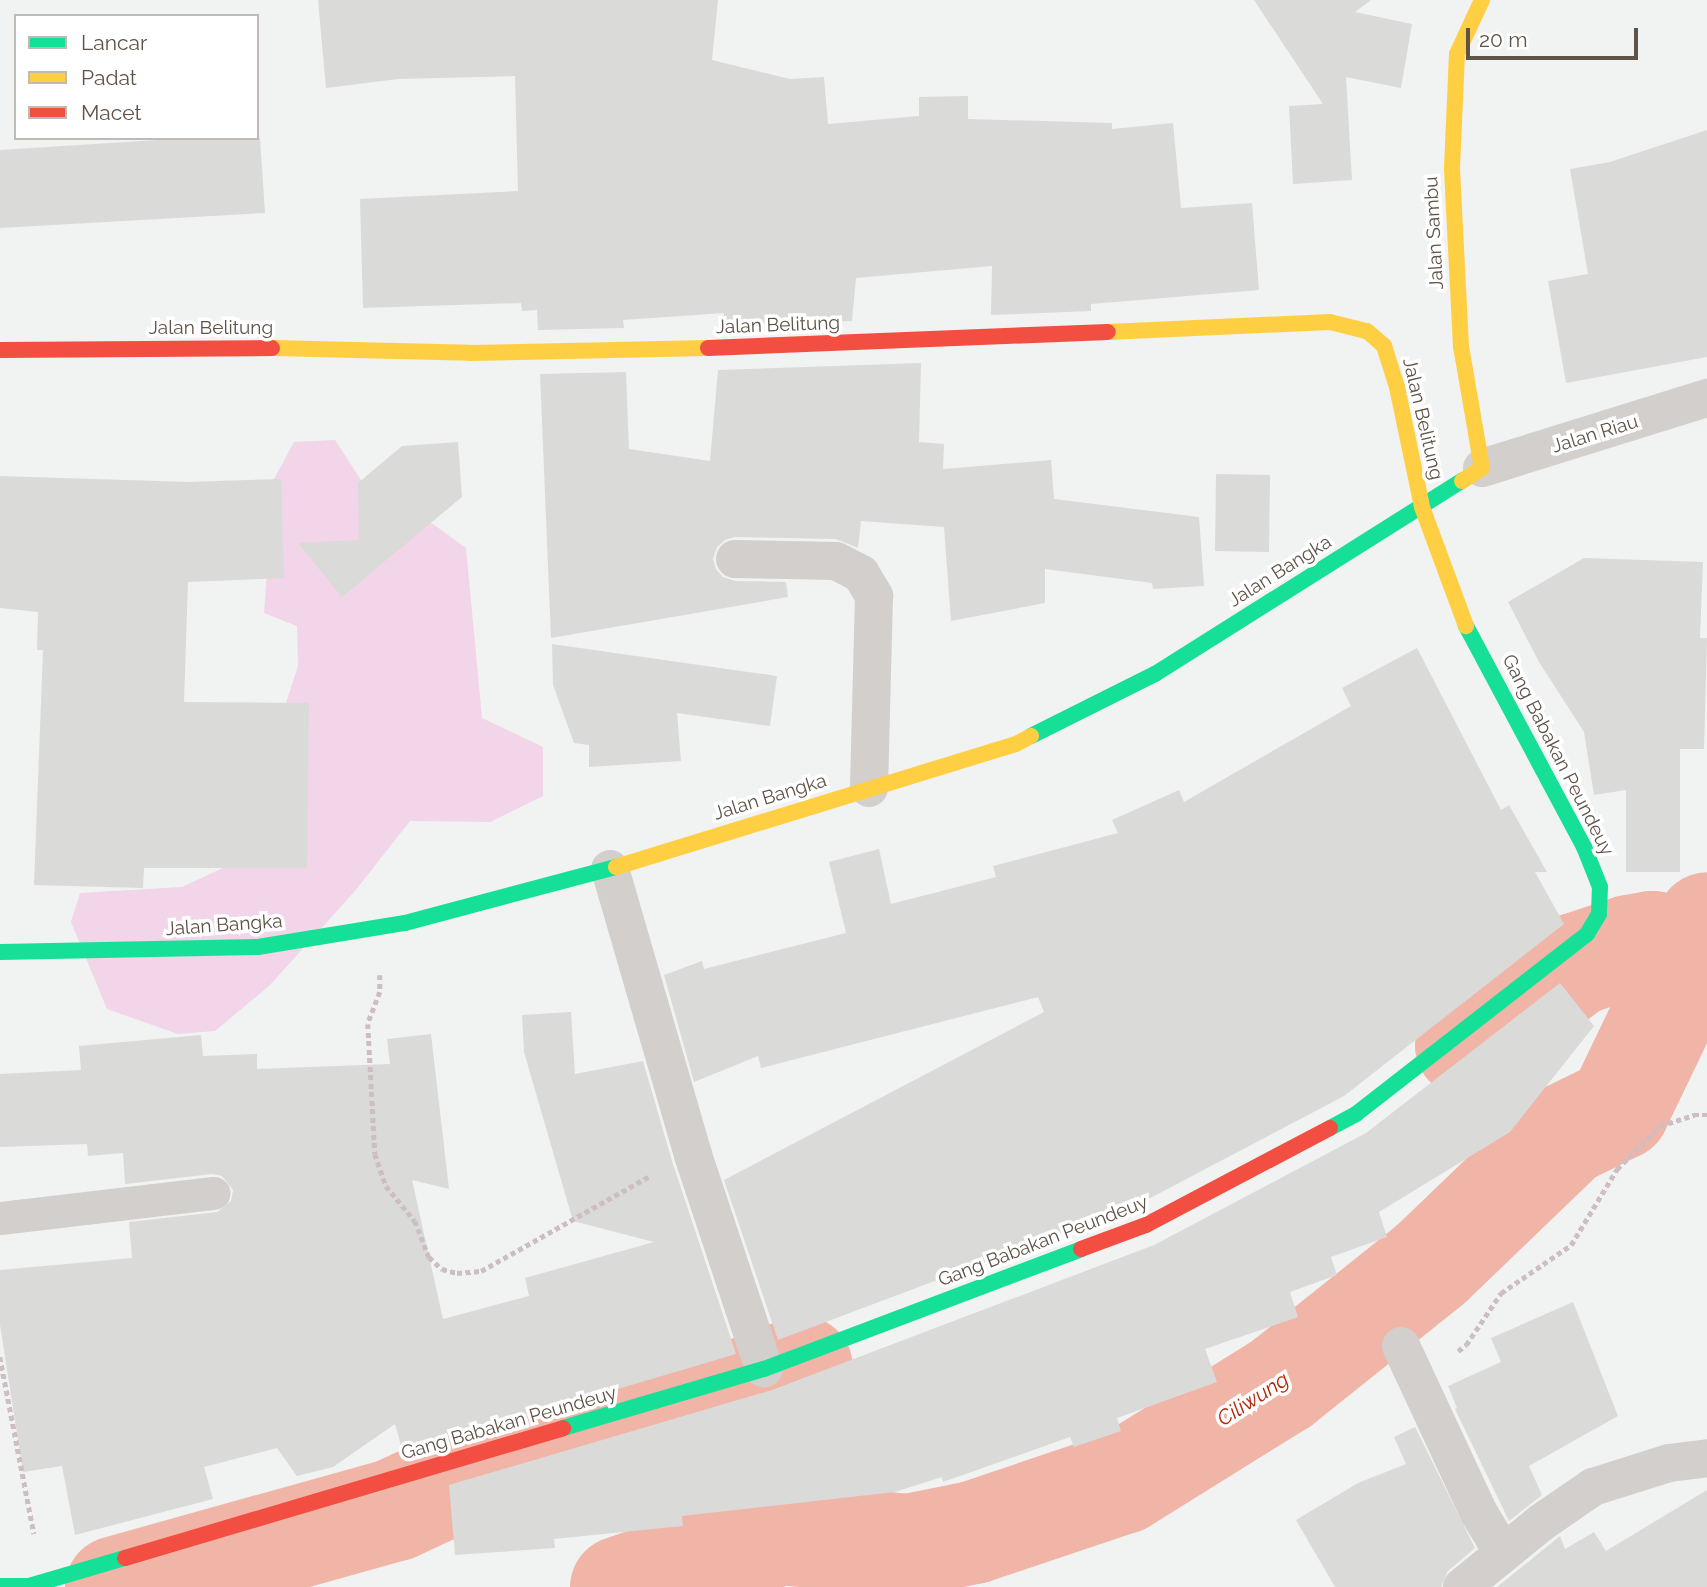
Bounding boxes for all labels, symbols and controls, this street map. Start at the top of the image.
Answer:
legend [14,14,259,140]
scale bar [1469,14,1640,58]
text: 20 m [1479,27,1527,52]
text: Lancar [81,30,147,55]
text: Padat [81,65,137,90]
text: Macet [81,100,141,125]
street label: Jalan Sambu [1420,176,1448,290]
street label: Jalan Belitung [715,311,841,339]
street label: Jalan Belitung [149,317,273,339]
street label: Jalan Belitung [1398,356,1448,482]
street label: Jalan Riau [1549,410,1641,458]
street label: Jalan Bangka [1224,530,1336,612]
street label: Gang Babakan Peundeuy [1497,651,1619,859]
street label: Jalan Bangka [711,769,829,825]
street label: Jalan Bangka [165,910,283,940]
street label: Gang Babakan Peundeuy [935,1190,1151,1292]
water label: Ciliwung [1212,1367,1294,1431]
street label: Gang Babakan Peundeuy [399,1381,619,1465]

